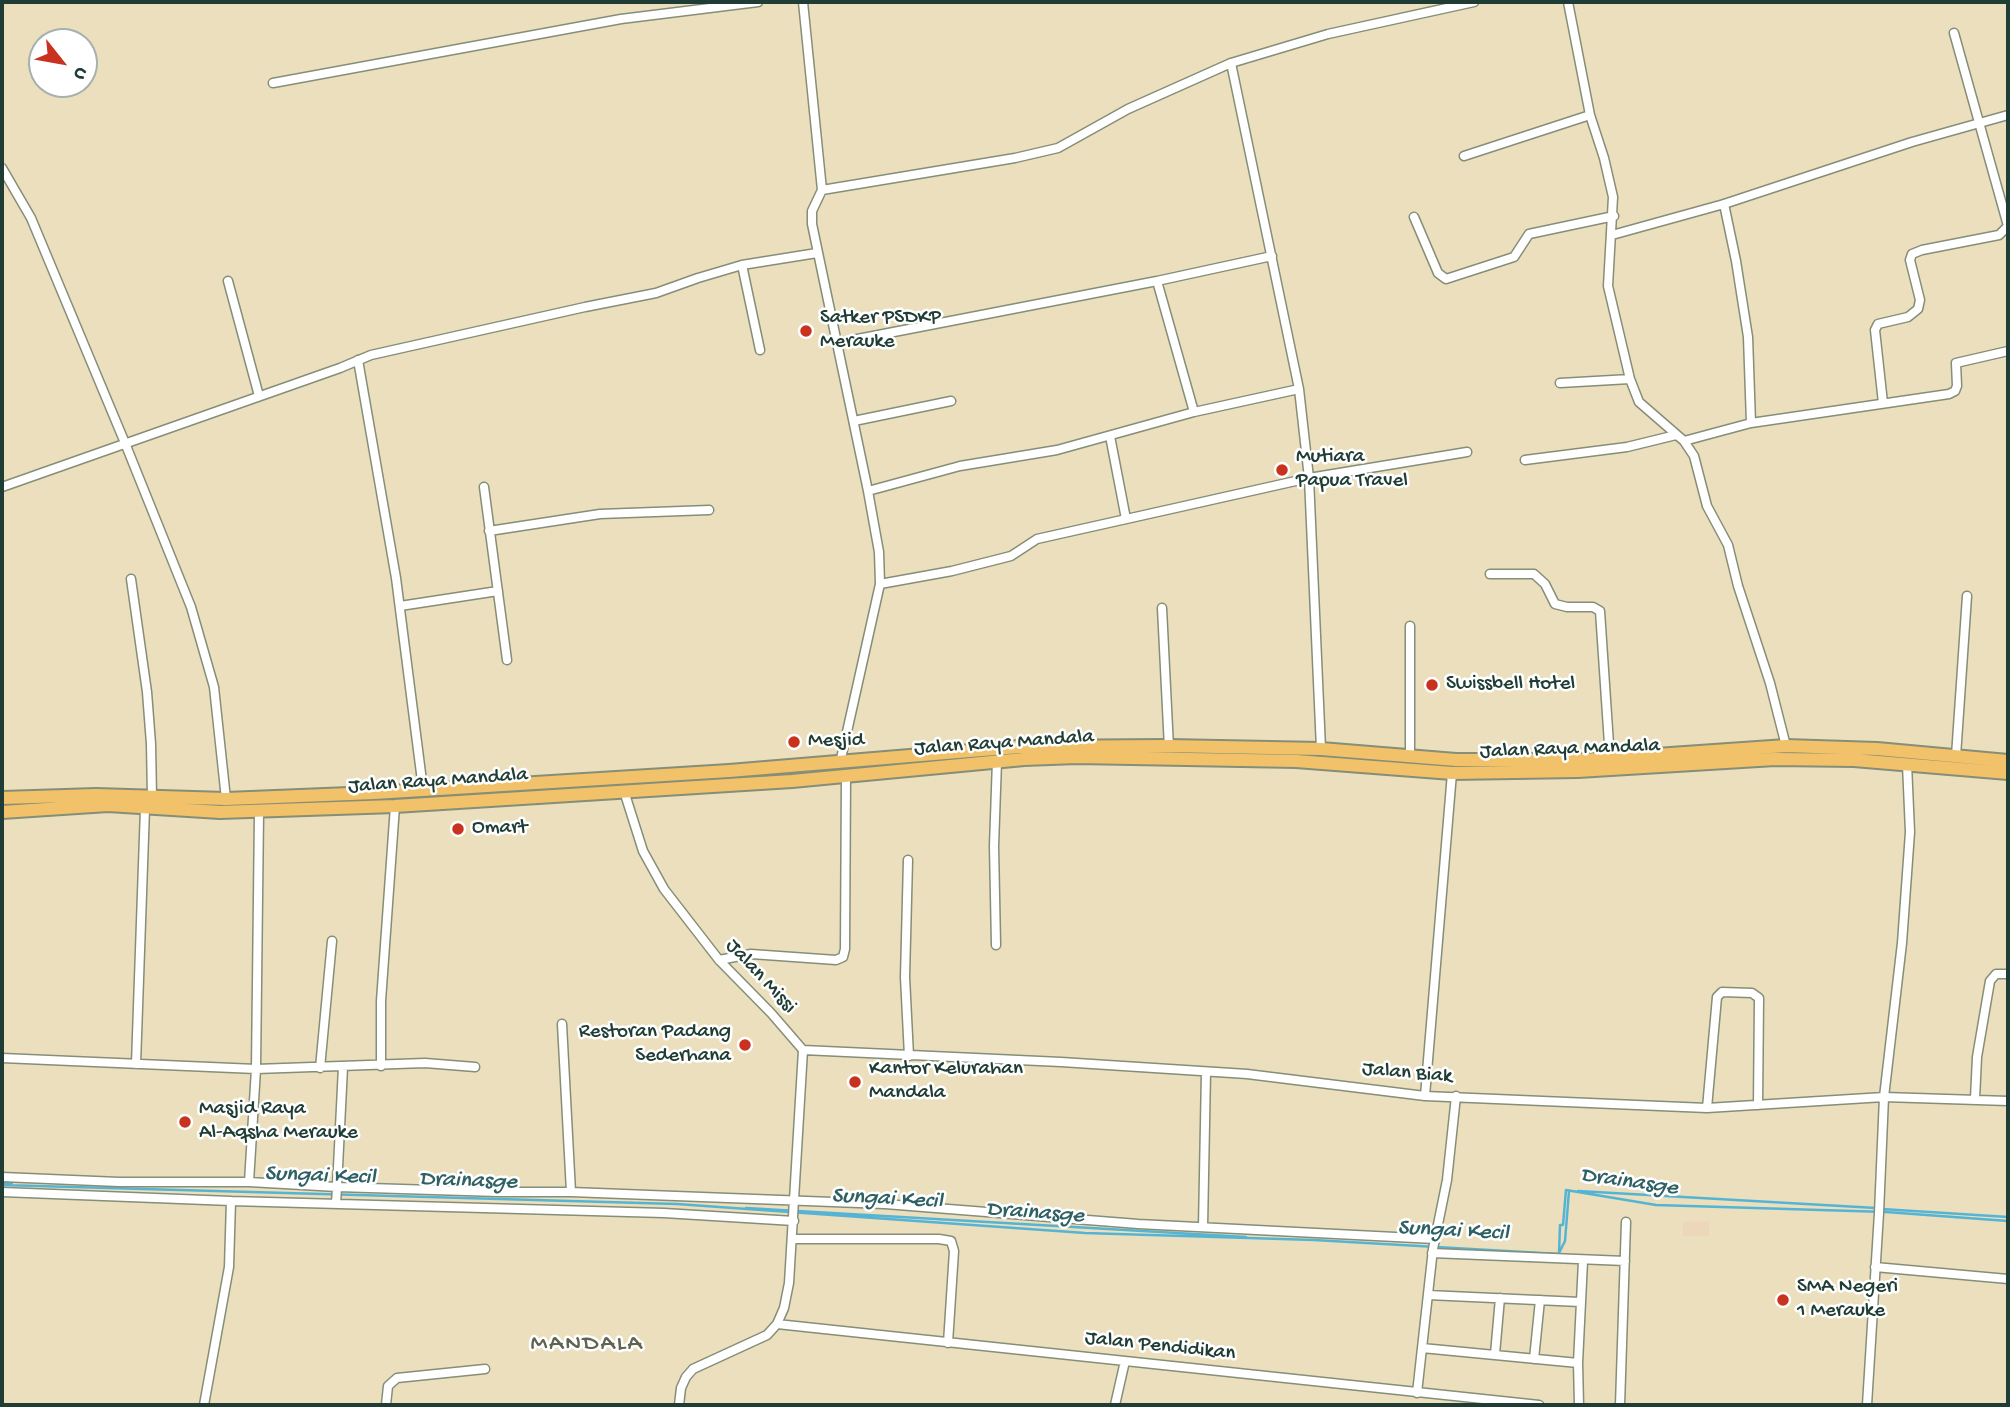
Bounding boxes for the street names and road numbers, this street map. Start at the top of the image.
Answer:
street label: Jalan Raya Mandala [913,725,1095,763]
street label: Jalan Raya Mandala [1480,734,1660,766]
street label: Jalan Raya Mandala [347,763,529,801]
street label: Jalan Missi [719,934,801,1020]
street label: Jalan Biak [1361,1058,1453,1090]
street label: Jalan Pendidikan [1084,1327,1236,1367]

